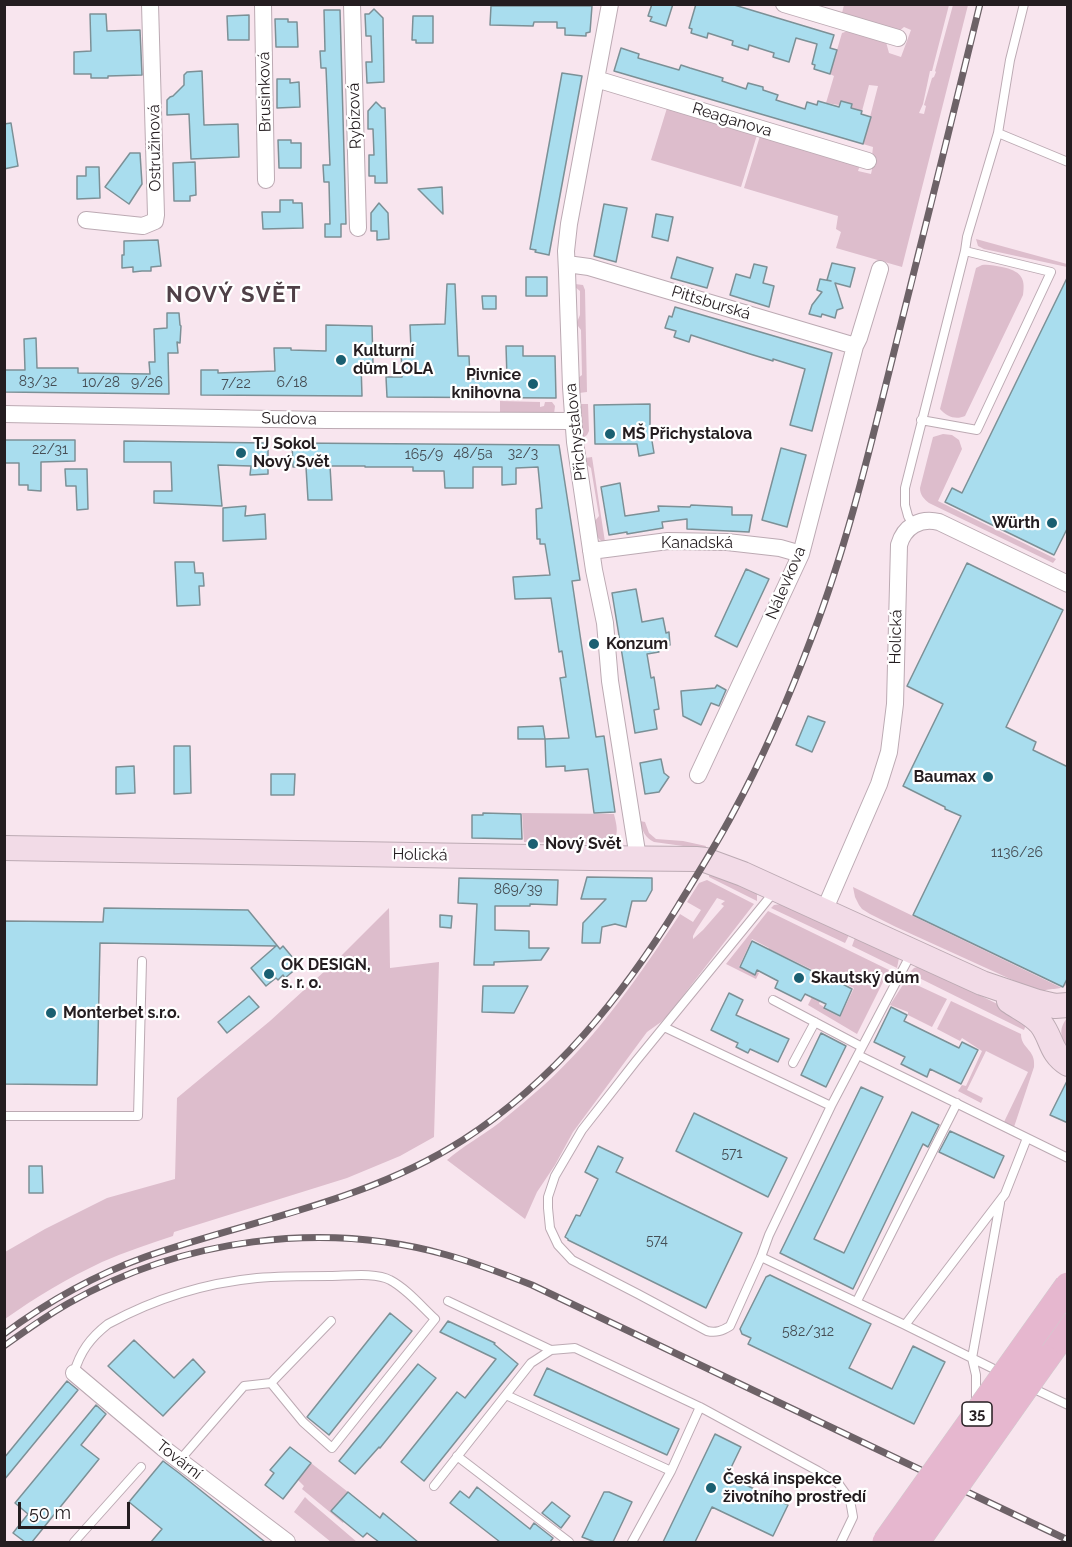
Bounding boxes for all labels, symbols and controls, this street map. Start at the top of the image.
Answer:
street label: Brusinková [255,52,275,132]
street label: Rybízová [344,82,366,150]
street label: Reaganova [690,99,774,141]
street label: Ostružinová [145,104,165,192]
district label: NOVÝ SVĚT [166,282,302,308]
street label: Pittsburská [669,282,753,324]
place label: Kulturní dům LOLA [353,341,433,379]
marker: Kulturní dům LOLA [334,353,348,367]
place label: Pivnice knihovna [452,365,521,403]
house number: 83/32 [19,374,57,390]
house number: 10/28 [82,375,120,391]
house number: 9/26 [131,375,163,391]
house number: 6/18 [277,375,307,391]
house number: 7/22 [221,376,251,392]
marker: Pivnice knihovna [526,377,540,391]
street label: Přichystalova [561,382,591,482]
street label: Sudova [261,409,317,429]
place label: MŠ Přichystalova [622,424,752,444]
marker: MŠ Přichystalova [603,427,617,441]
place label: TJ Sokol Nový Svět [253,434,330,472]
house number: 22/31 [32,442,68,458]
marker: TJ Sokol Nový Svět [234,446,248,460]
house number: 48/5a [453,446,493,462]
house number: 32/3 [508,446,538,462]
house number: 165/9 [405,447,443,463]
place label: Würth [992,513,1040,533]
marker: Würth [1045,516,1059,530]
street label: Kanadská [661,533,733,553]
street label: Nálevkova [762,544,810,622]
street label: Holická [886,609,906,665]
place label: Konzum [606,634,668,654]
marker: Konzum [587,637,601,651]
place label: Baumax [913,767,976,787]
marker: Baumax [981,770,995,784]
place label: Nový Svět [545,834,622,854]
marker: Nový Svět [526,837,540,851]
street label: Holická [392,845,448,865]
house number: 1136/26 [991,845,1043,861]
house number: 869/39 [494,882,542,898]
place label: OK DESIGN, s. r. o. [281,955,371,993]
marker: OK DESIGN, s. r. o. [262,967,276,981]
place label: Skautský dům [811,968,919,988]
marker: Skautský dům [792,971,806,985]
place label: Monterbet s.r.o. [63,1003,180,1023]
marker: Monterbet s.r.o. [44,1006,58,1020]
house number: 571 [721,1146,743,1162]
house number: 574 [646,1233,668,1249]
house number: 582/312 [782,1324,834,1340]
road number: 35 [962,1402,992,1426]
street label: Tovární [152,1436,206,1484]
place label: Česká inspekce životního prostředí [723,1469,866,1507]
marker: Česká inspekce životního prostředí [704,1481,718,1495]
scale bar [21,1490,134,1528]
text: 50 m [29,1502,71,1523]

